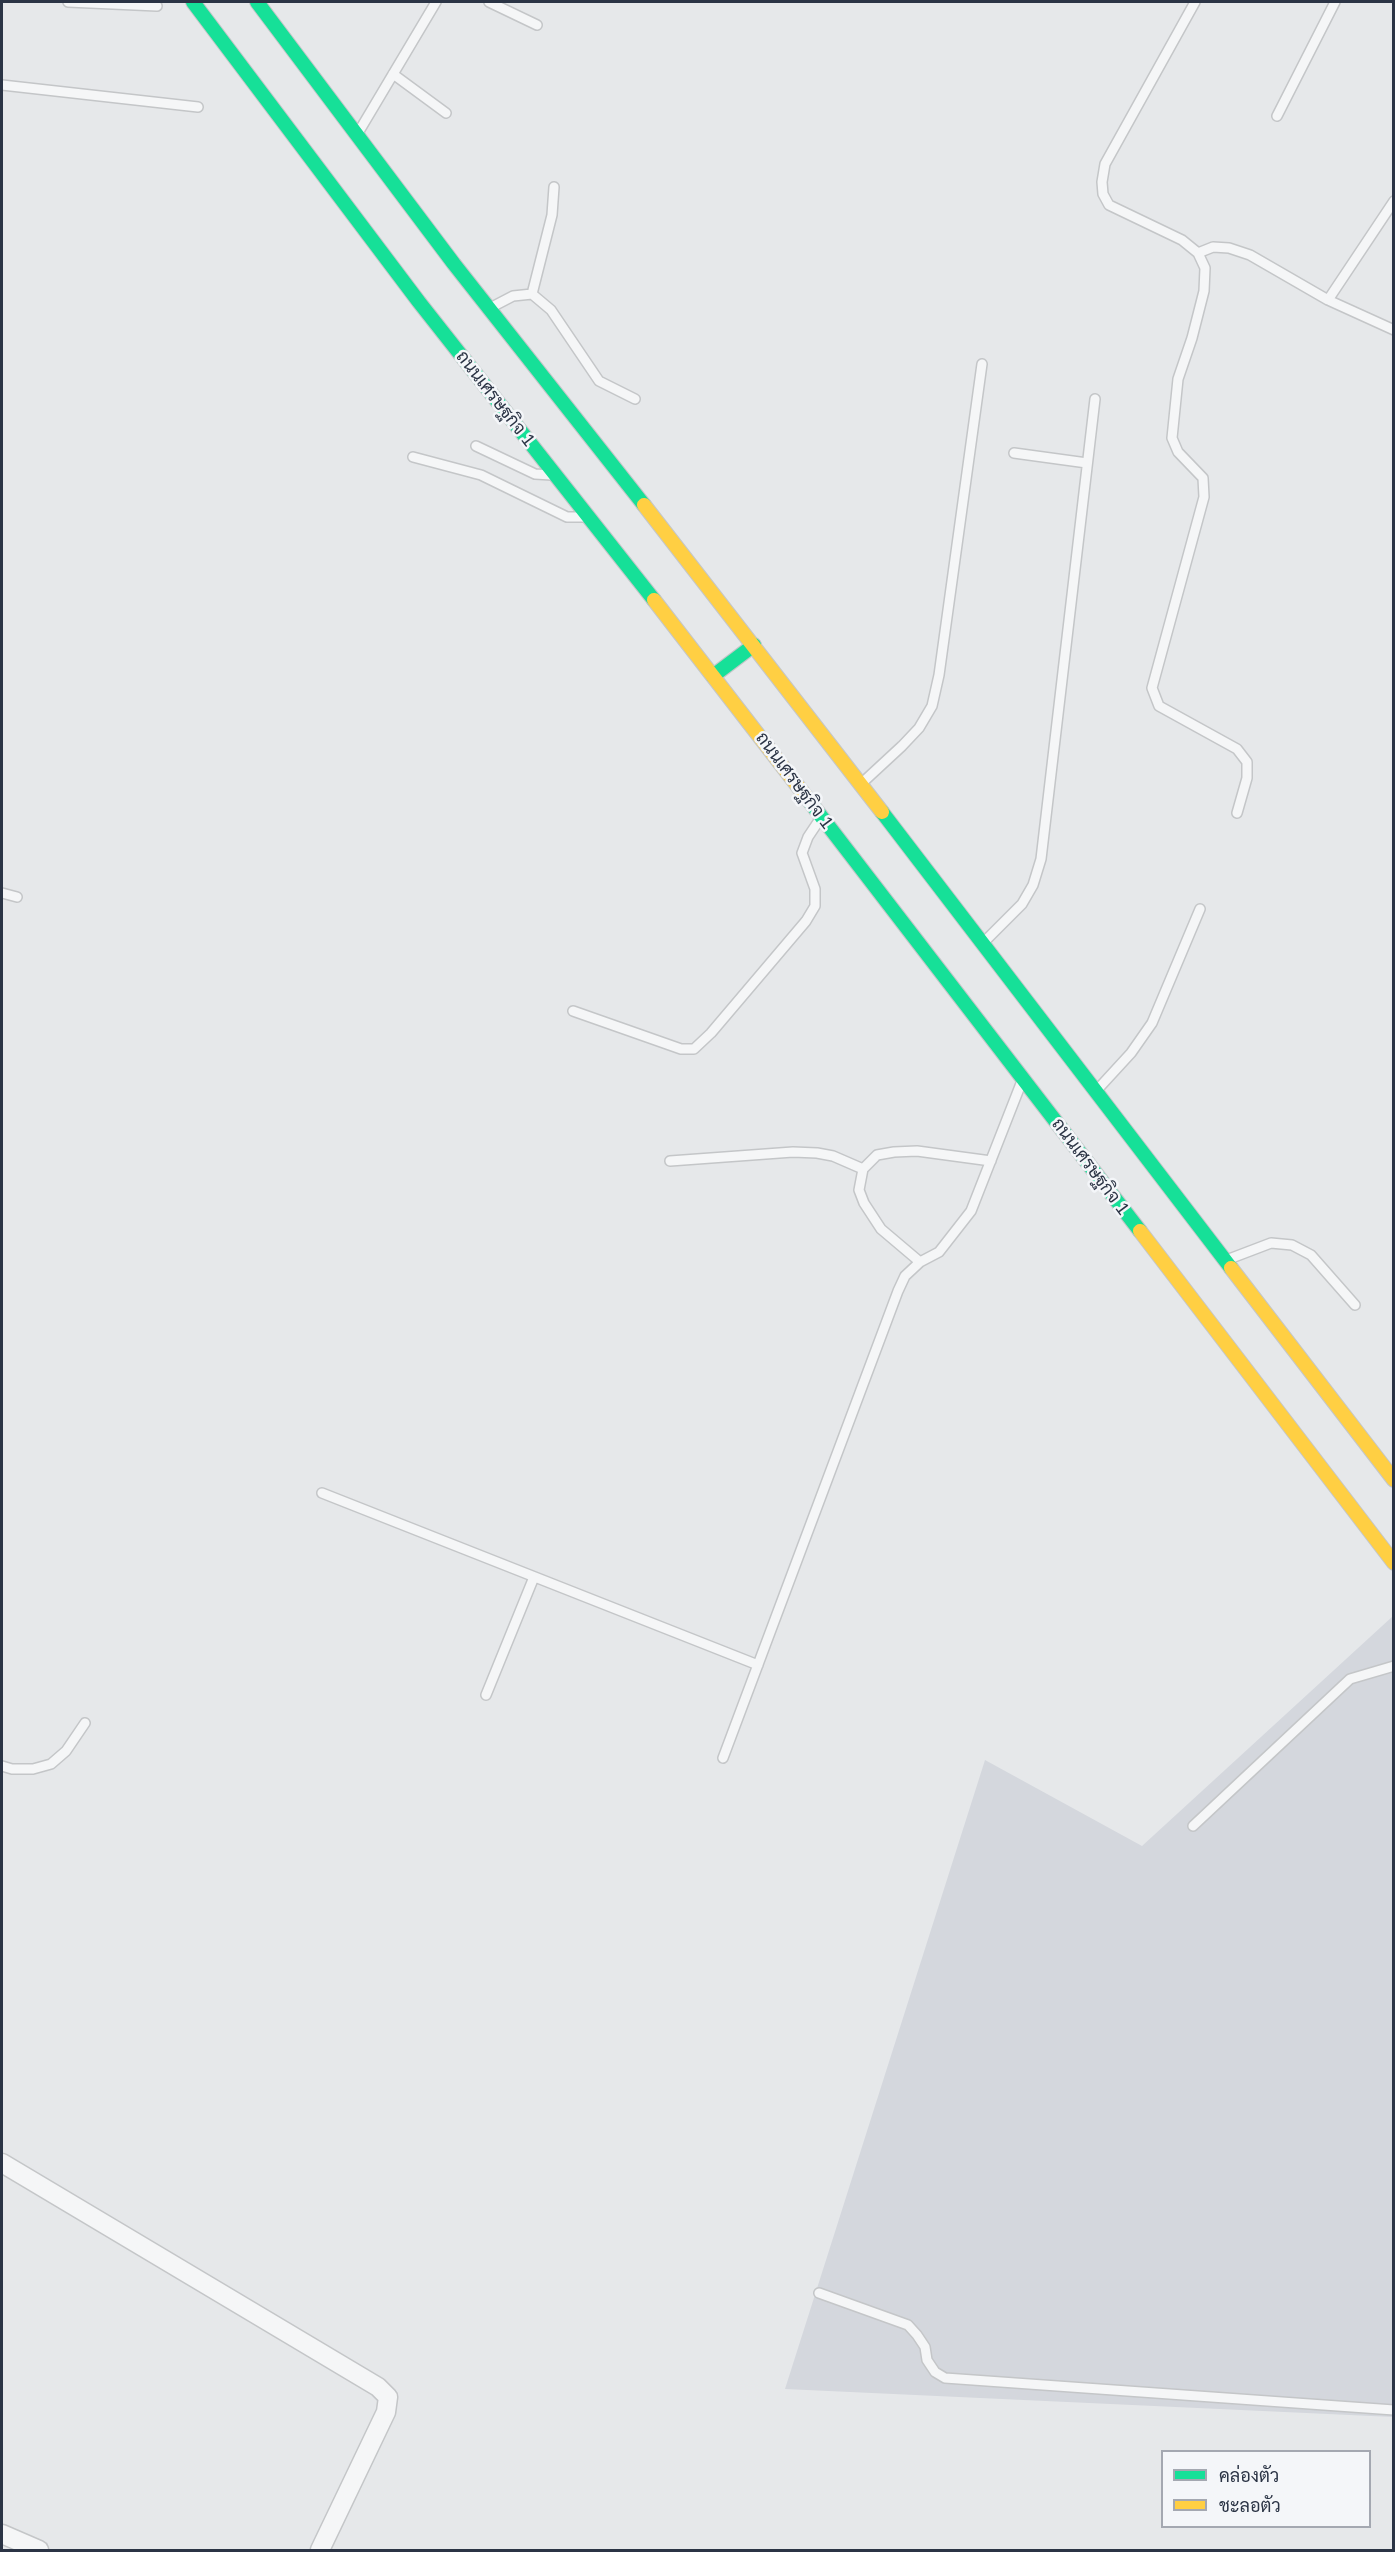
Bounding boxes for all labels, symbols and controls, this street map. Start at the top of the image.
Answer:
street label: ถนนเศรษฐกิจ 1 [451,347,539,451]
street label: ถนนเศรษฐกิจ 1 [751,728,837,834]
street label: ถนนเศรษฐกิจ 1 [1047,1114,1133,1220]
legend [1161,2450,1371,2528]
text: คล่องตัว [1219,2466,1279,2486]
text: ชะลอตัว [1219,2496,1281,2516]

